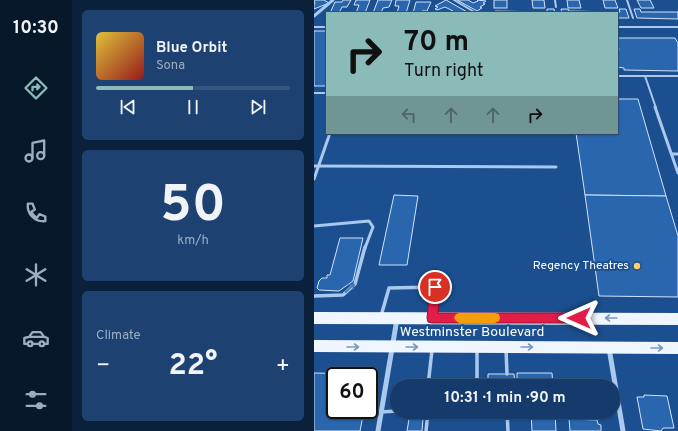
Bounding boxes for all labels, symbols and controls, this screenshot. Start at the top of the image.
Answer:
text: 10:30 [13,17,59,40]
text: 70 m [404,25,469,61]
icon: right [338,28,390,80]
text: Blue Orbit [156,39,227,58]
text: Sona [156,58,185,74]
text: Turn right [404,60,484,83]
icon: directions [22,74,50,102]
icon: previous [117,96,139,118]
icon: pause [182,96,204,118]
icon: next [247,96,269,118]
icon: left [398,104,420,126]
icon: ahead [440,104,462,126]
icon: ahead [482,104,504,126]
icon: right [524,104,546,126]
icon: music [22,137,50,165]
text: 50 [160,174,226,240]
icon: phone [22,199,50,227]
text: km/h [177,233,209,249]
place label: Regency Theatres [533,258,629,274]
icon: climate [22,261,50,289]
marker: Regency Theatres [632,261,642,271]
pin [418,270,452,304]
icon: arrive [424,276,446,298]
one-way arrow [345,284,355,293]
position arrow [558,297,600,339]
one-way arrow [605,314,618,322]
icon: car [22,324,50,352]
street label: Westminster Boulevard [400,324,544,341]
text: Climate [96,328,141,344]
one-way arrow [346,343,359,351]
one-way arrow [405,343,418,351]
one-way arrow [520,343,533,351]
one-way arrow [650,344,663,352]
text: 22° [168,348,218,385]
text: − [96,353,110,380]
text: + [276,353,290,380]
speed limit sign: 60 [326,367,378,419]
icon: filters [22,386,50,414]
text: 10:31 · 1 min · 90 m [444,389,566,408]

